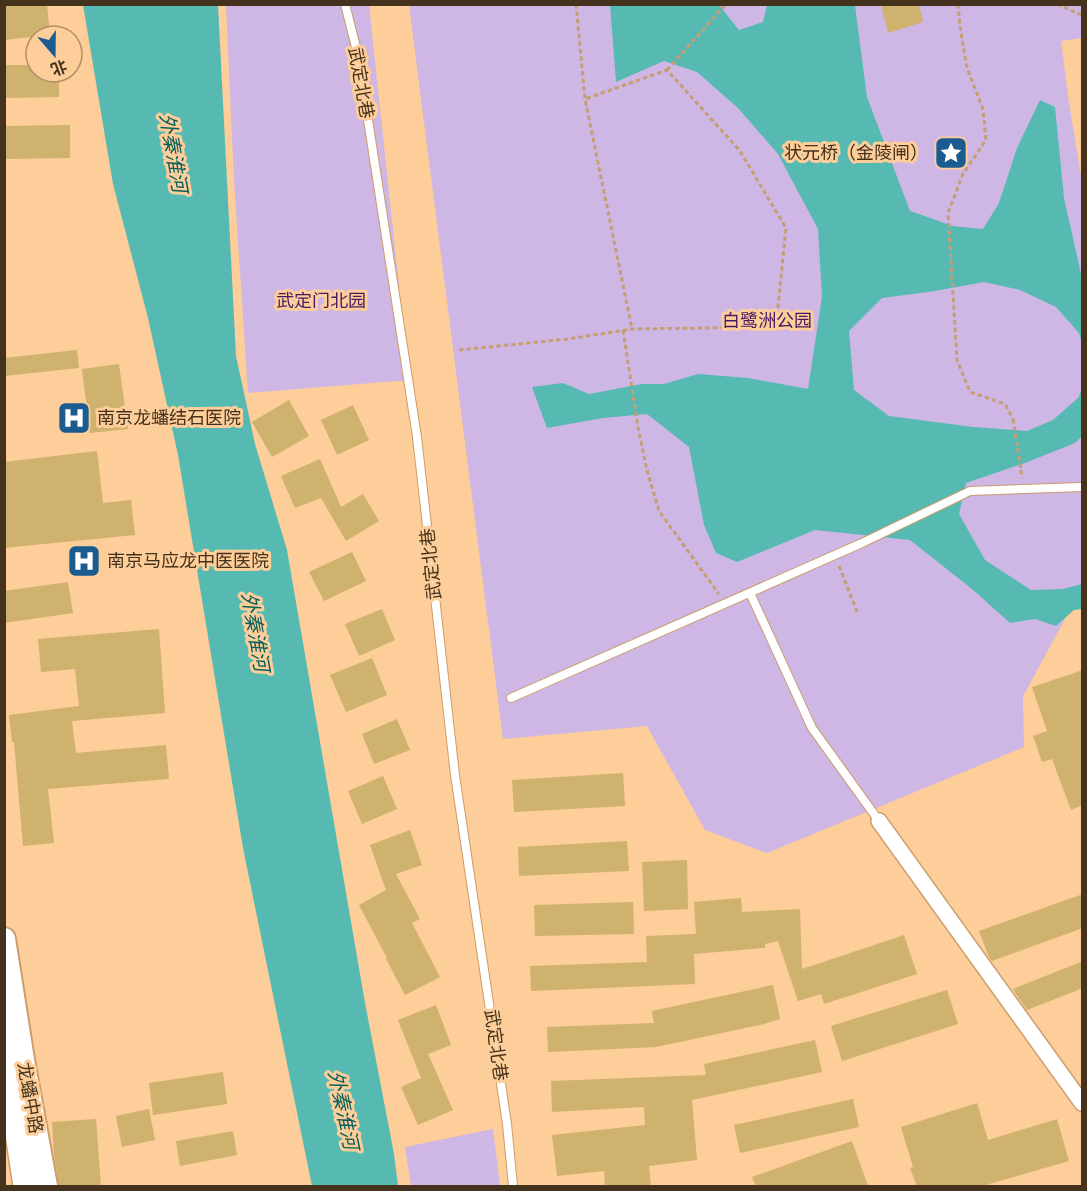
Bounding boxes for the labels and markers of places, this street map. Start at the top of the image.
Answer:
place icon: 状元桥（金陵闸） [933,135,969,171]
place label: 状元桥（金陵闸） [784,141,928,165]
hospital icon: 南京龙蟠结石医院 [56,400,92,436]
place label: 南京龙蟠结石医院 [97,406,241,430]
hospital icon: 南京马应龙中医医院 [66,543,102,579]
place label: 南京马应龙中医医院 [107,549,269,573]

